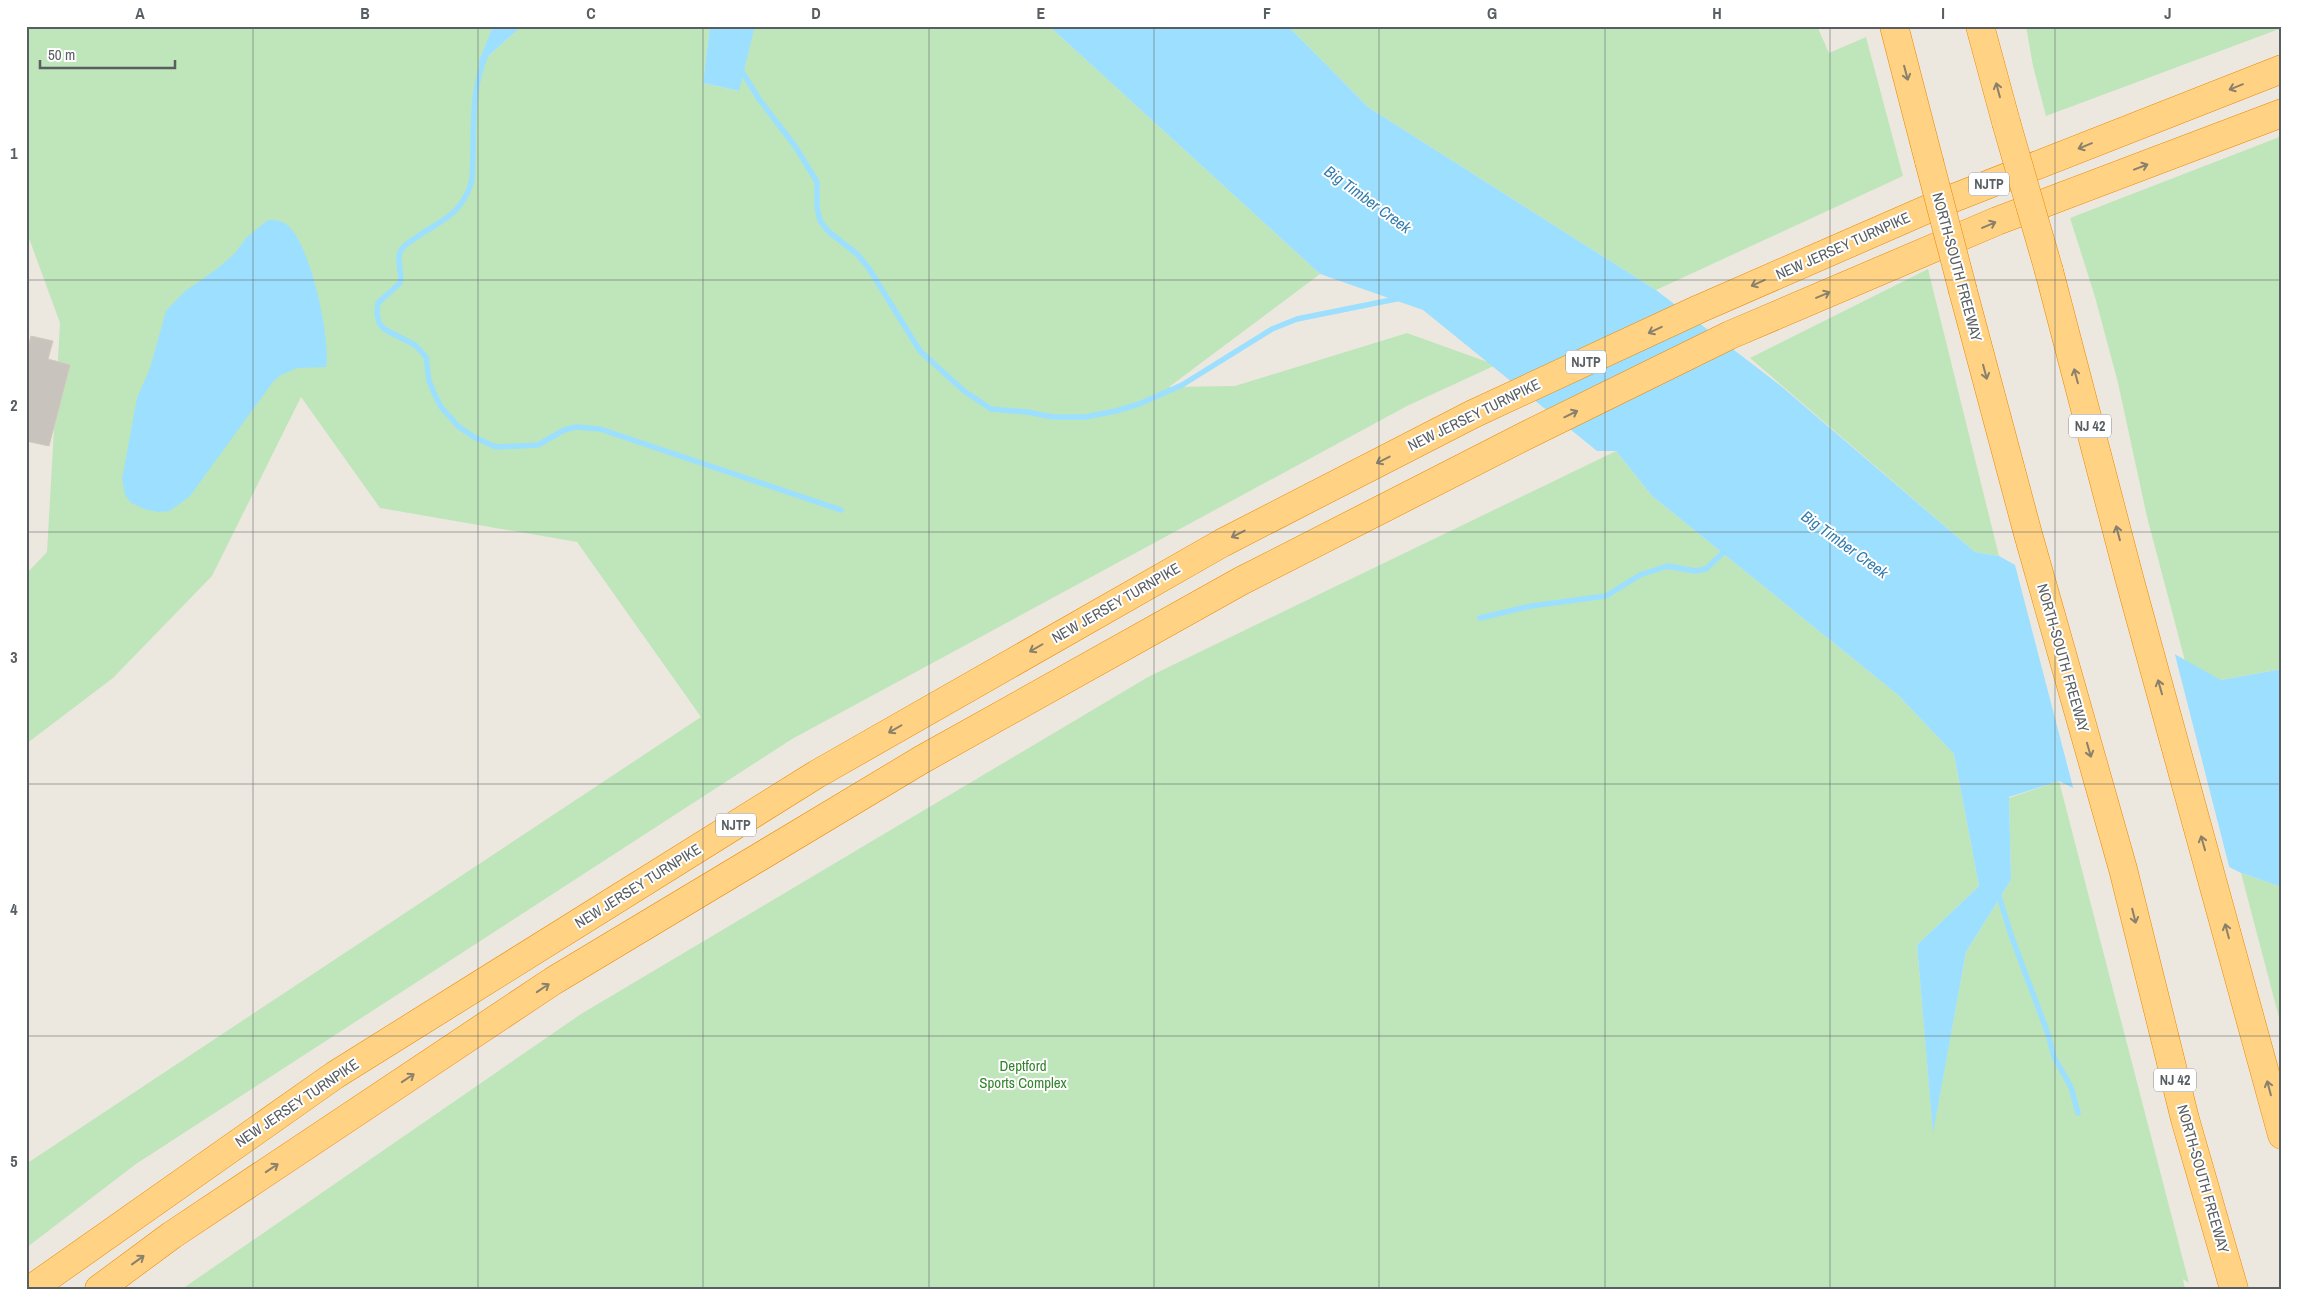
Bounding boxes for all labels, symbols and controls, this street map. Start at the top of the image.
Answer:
text: A [135,2,145,24]
text: B [360,2,370,24]
text: C [586,2,596,24]
text: D [811,2,821,24]
text: E [1037,2,1046,24]
text: F [1263,2,1271,24]
text: G [1487,2,1497,24]
text: H [1712,2,1722,24]
text: I [1941,2,1945,24]
text: J [2164,2,2172,24]
scale bar [40,38,175,70]
text: 50 m [48,44,75,65]
one-way arrow [1902,65,1911,81]
one-way arrow [1992,82,2002,98]
one-way arrow [2229,82,2244,92]
text: 1 [10,142,18,164]
one-way arrow [2078,142,2093,151]
water label: Big Timber Creek [1320,160,1416,238]
one-way arrow [2133,162,2148,171]
road number: NJTP [1969,172,2009,195]
street label: NORTH-SOUTH FREEWAY [1927,190,1988,345]
street label: NEW JERSEY TURNPIKE [1772,206,1913,285]
one-way arrow [1981,219,1996,229]
one-way arrow [1751,279,1766,289]
one-way arrow [1816,290,1831,299]
one-way arrow [1648,325,1663,335]
road number: NJTP [1566,351,1606,374]
one-way arrow [1981,364,1990,380]
one-way arrow [2071,369,2081,385]
street label: NEW JERSEY TURNPIKE [1404,373,1544,456]
text: 2 [10,394,18,416]
one-way arrow [1563,409,1578,419]
road number: NJ 42 [2069,414,2111,438]
one-way arrow [1376,456,1391,465]
water label: Big Timber Creek [1797,505,1893,583]
one-way arrow [2112,526,2122,542]
one-way arrow [1231,529,1246,539]
street label: NEW JERSEY TURNPIKE [1048,557,1184,648]
street label: NORTH-SOUTH FREEWAY [2032,581,2095,735]
one-way arrow [1029,644,1044,654]
text: 3 [10,646,18,668]
one-way arrow [2154,679,2164,695]
one-way arrow [888,725,903,735]
one-way arrow [2085,741,2094,757]
road number: NJTP [716,814,756,836]
one-way arrow [2198,836,2208,852]
street label: NEW JERSEY TURNPIKE [571,838,705,933]
text: 4 [10,898,18,920]
one-way arrow [2130,908,2139,924]
one-way arrow [2222,924,2232,940]
one-way arrow [536,983,550,993]
street label: NEW JERSEY TURNPIKE [231,1053,363,1152]
park label: Deptford Sports Complex [979,1055,1068,1093]
road number: NJ 42 [2154,1068,2196,1092]
one-way arrow [400,1073,414,1083]
one-way arrow [2264,1080,2274,1096]
street label: NORTH-SOUTH FREEWAY [2172,1102,2235,1256]
text: 5 [10,1150,18,1172]
one-way arrow [265,1163,279,1173]
one-way arrow [131,1255,145,1265]

